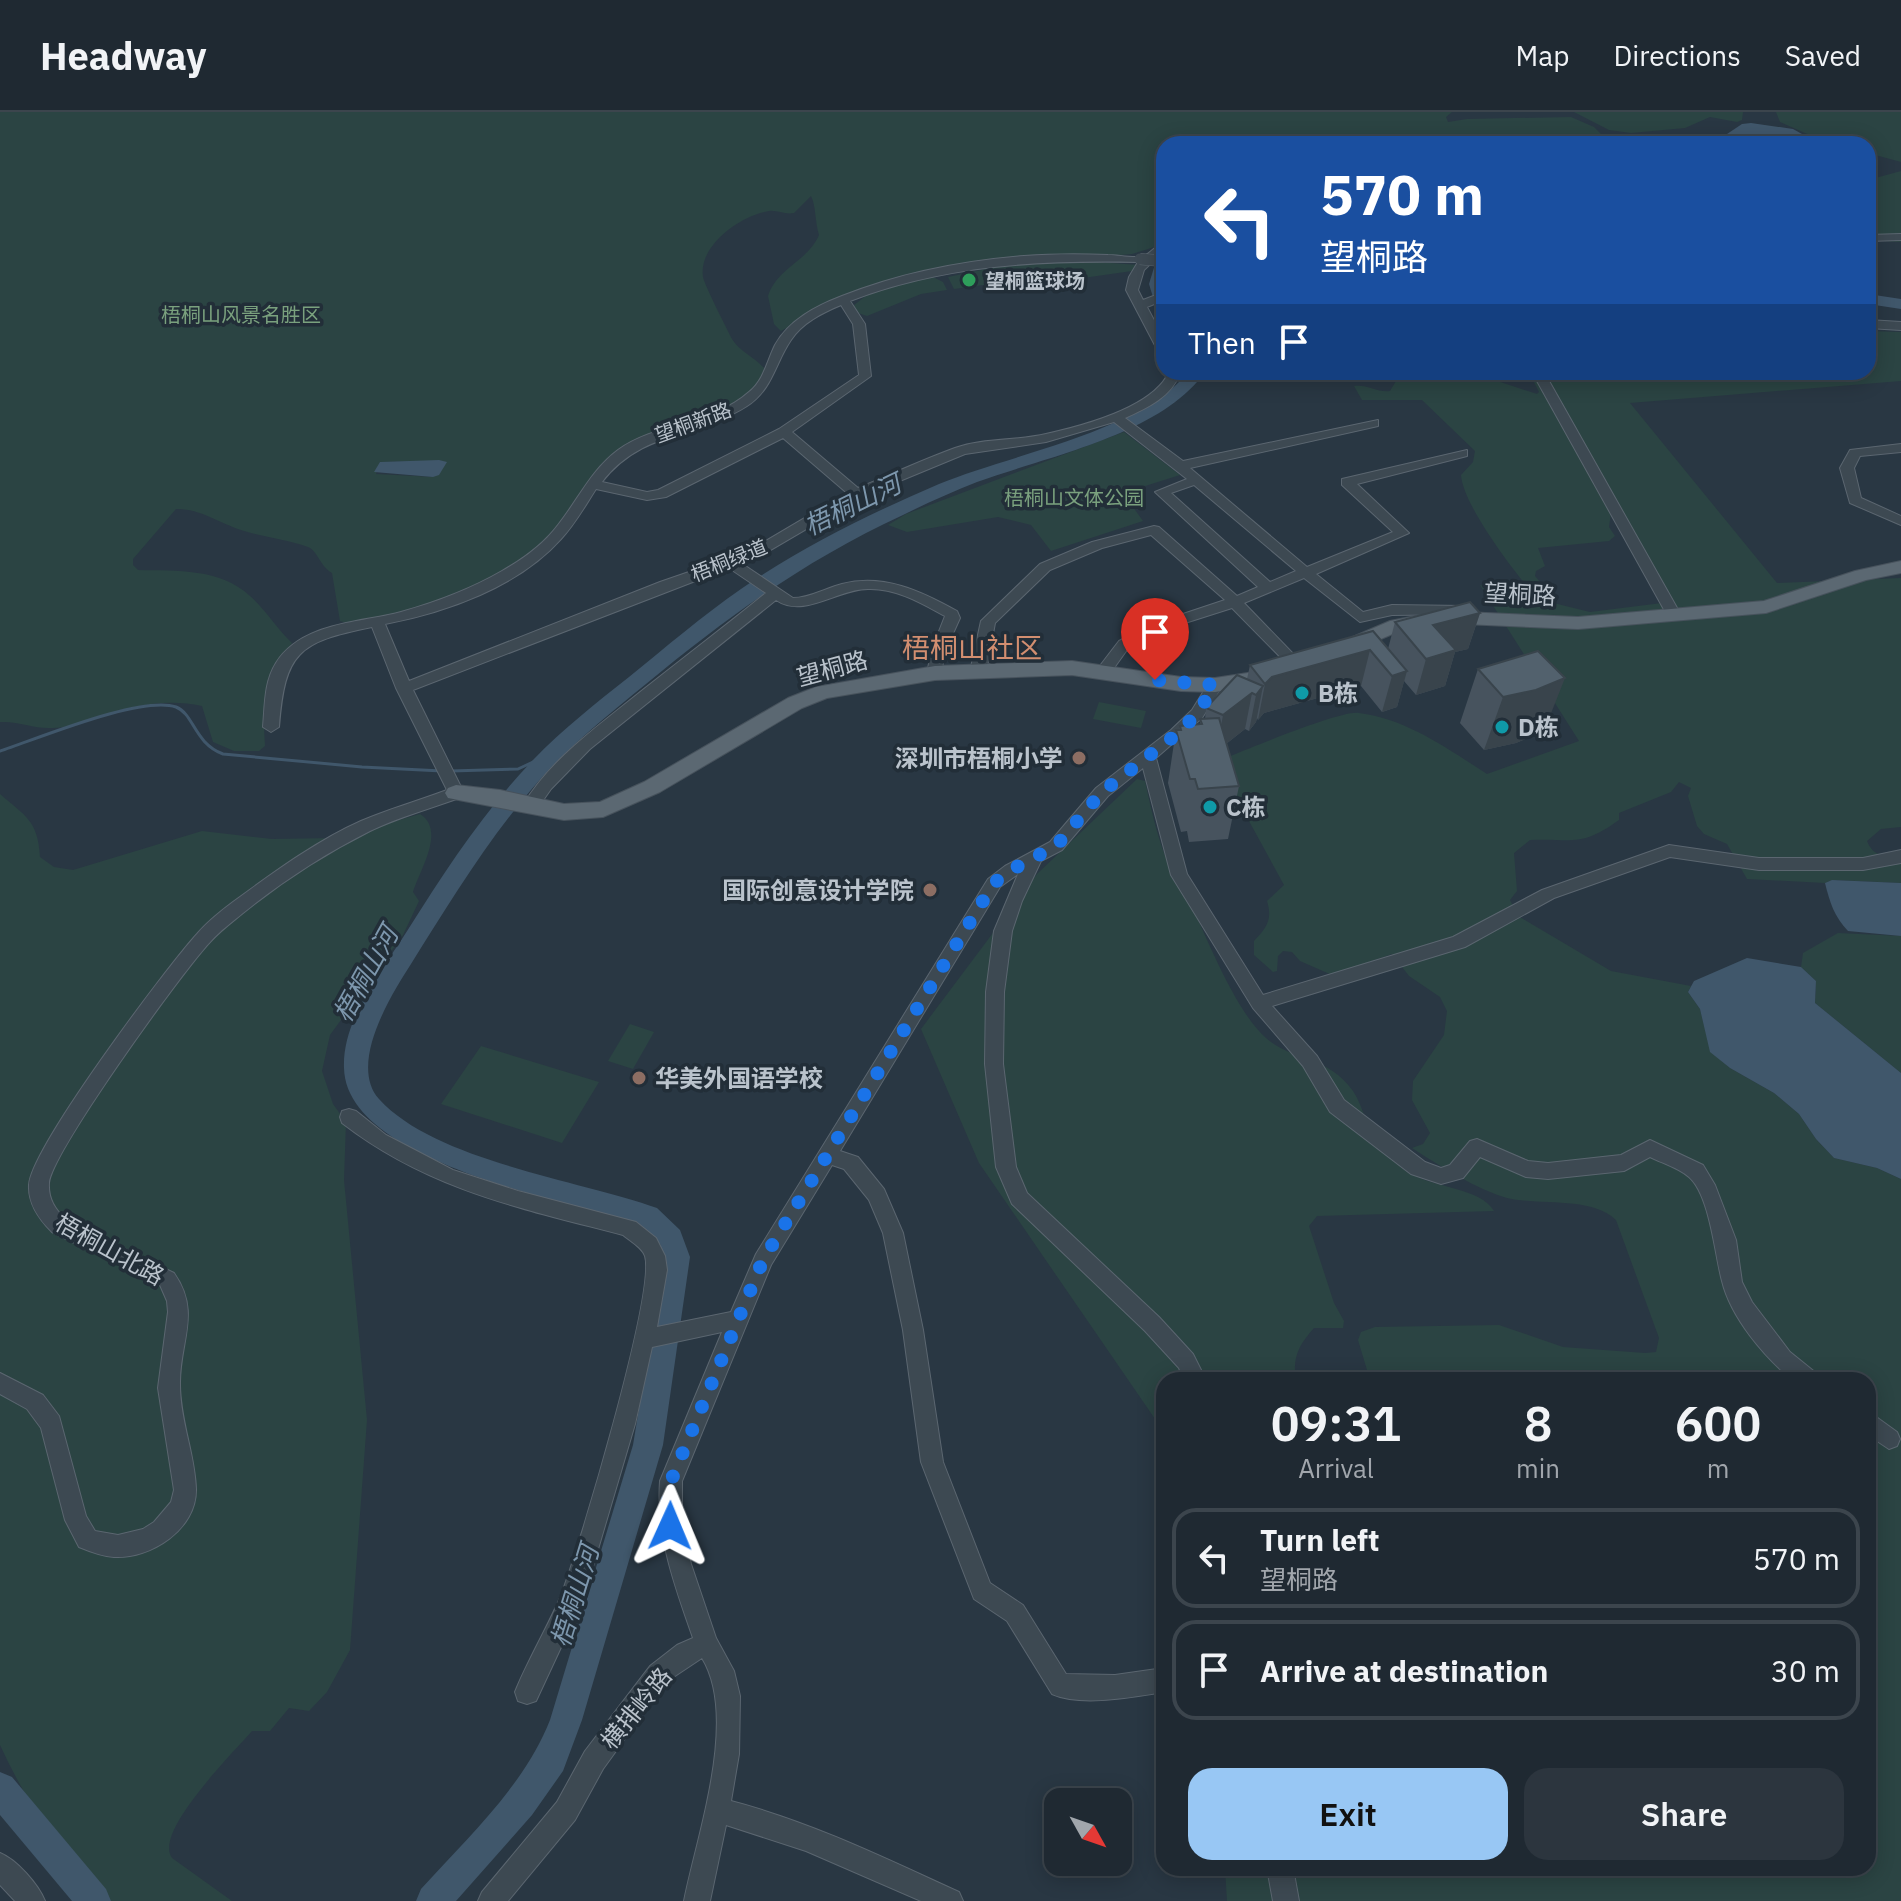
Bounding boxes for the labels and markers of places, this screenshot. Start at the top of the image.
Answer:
place label: 望桐篮球场 [985,267,1085,294]
marker: 望桐篮球场 [960,271,978,289]
pin [1121,598,1189,680]
place label: B栋 [1318,677,1358,709]
marker: B栋 [1293,684,1311,702]
place label: D栋 [1518,711,1559,743]
marker: D栋 [1493,718,1511,736]
place label: 深圳市梧桐小学 [895,742,1063,774]
marker: 深圳市梧桐小学 [1070,749,1088,767]
place label: C栋 [1226,791,1266,823]
marker: C栋 [1201,798,1219,816]
place label: 国际创意设计学院 [722,874,914,906]
marker: 国际创意设计学院 [921,881,939,899]
place label: 华美外国语学校 [655,1062,823,1094]
marker: 华美外国语学校 [630,1069,648,1087]

